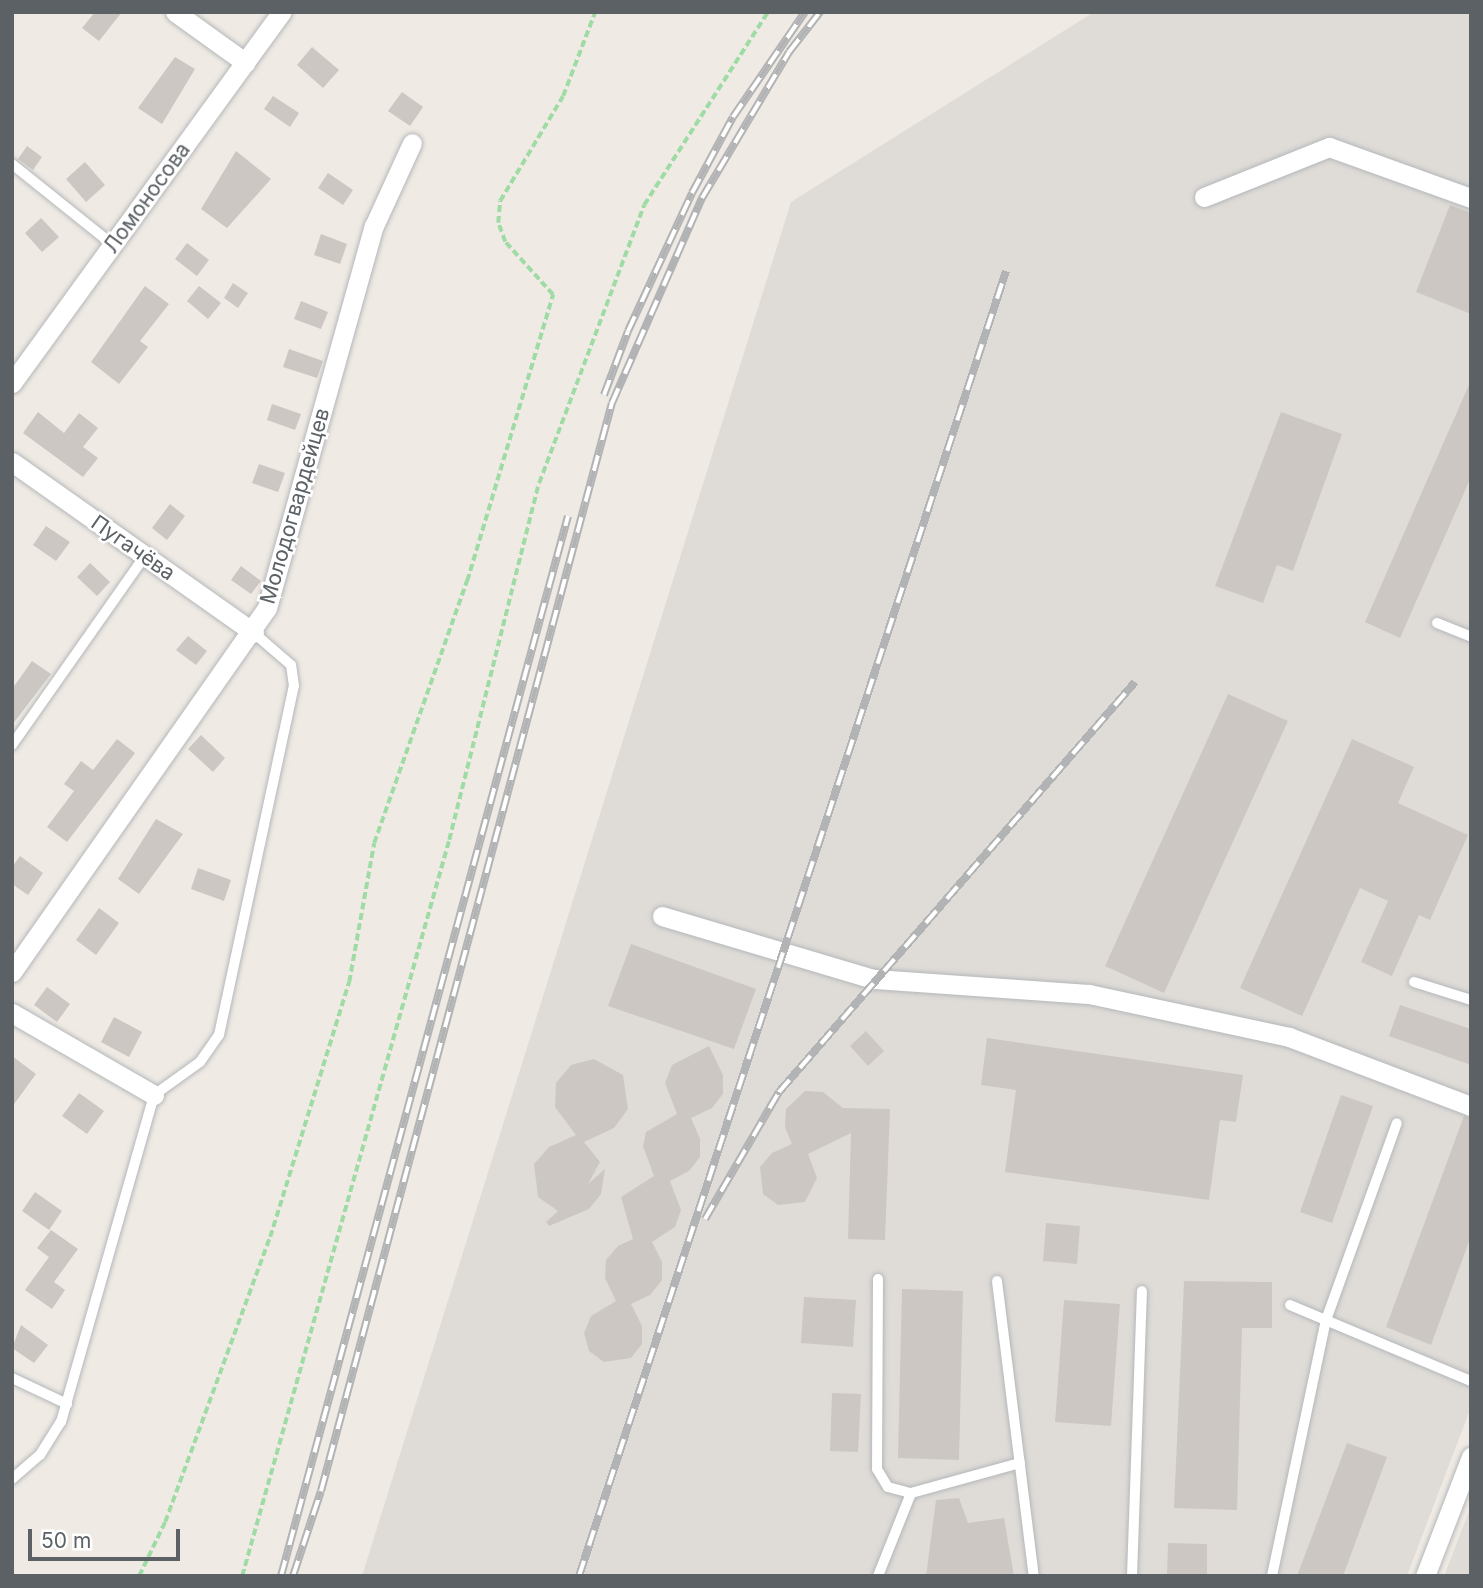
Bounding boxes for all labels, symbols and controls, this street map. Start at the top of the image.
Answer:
street label: Ломоносова [99,138,195,258]
street label: Молодогвардейцев [255,405,335,607]
street label: Пугачёва [86,510,180,586]
scale bar [32,1514,184,1558]
text: 50 m [41,1528,91,1553]

